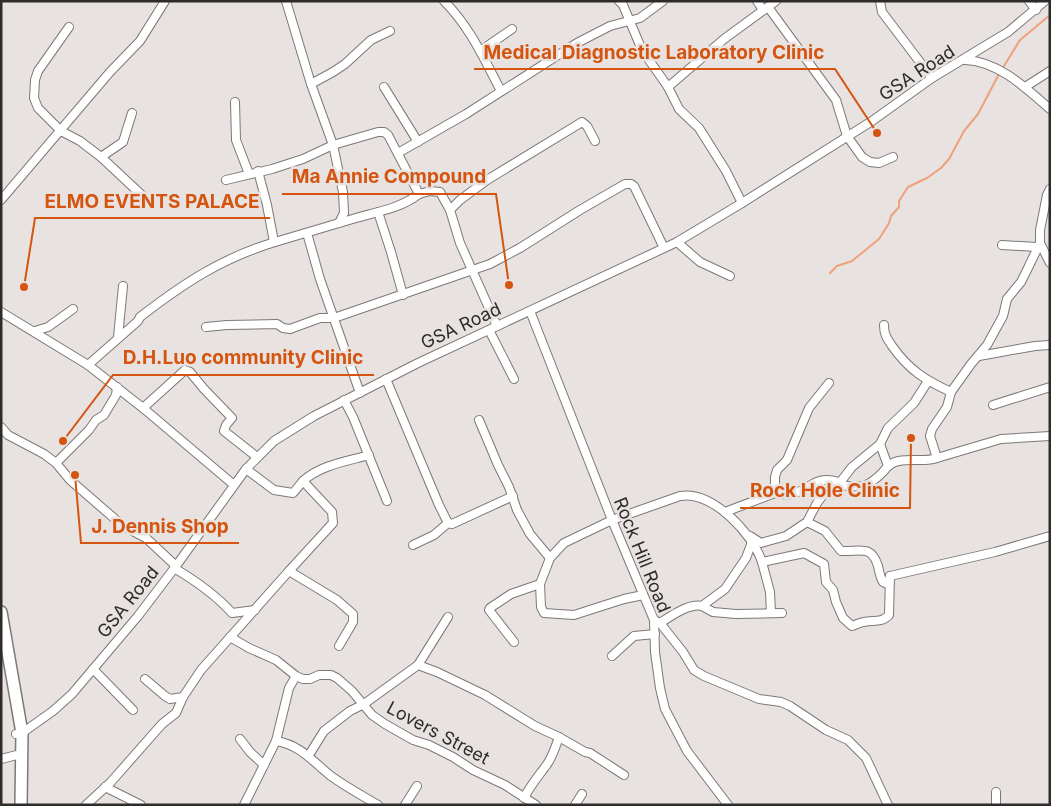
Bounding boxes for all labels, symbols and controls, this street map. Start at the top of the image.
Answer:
callout: Medical Diagnostic Laboratory Clinic [474,35,835,69]
street label: GSA Road [875,40,958,105]
text: Medical Diagnostic Laboratory Clinic [484,41,824,64]
callout: Ma Annie Compound [282,160,496,194]
text: Ma Annie Compound [292,165,486,188]
callout: ELMO EVENTS PALACE [35,184,270,218]
text: ELMO EVENTS PALACE [44,190,260,213]
street label: GSA Road [417,298,504,353]
callout: D.H.Luo community Clinic [113,341,374,375]
text: D.H.Luo community Clinic [123,346,363,369]
callout: Rock Hole Clinic [740,474,910,508]
text: Rock Hole Clinic [750,479,900,502]
street label: Rock Hill Road [610,494,675,615]
callout: J. Dennis Shop [81,509,239,543]
text: J. Dennis Shop [91,515,229,538]
street label: GSA Road [92,562,163,642]
street label: Lovers Street [383,697,493,768]

